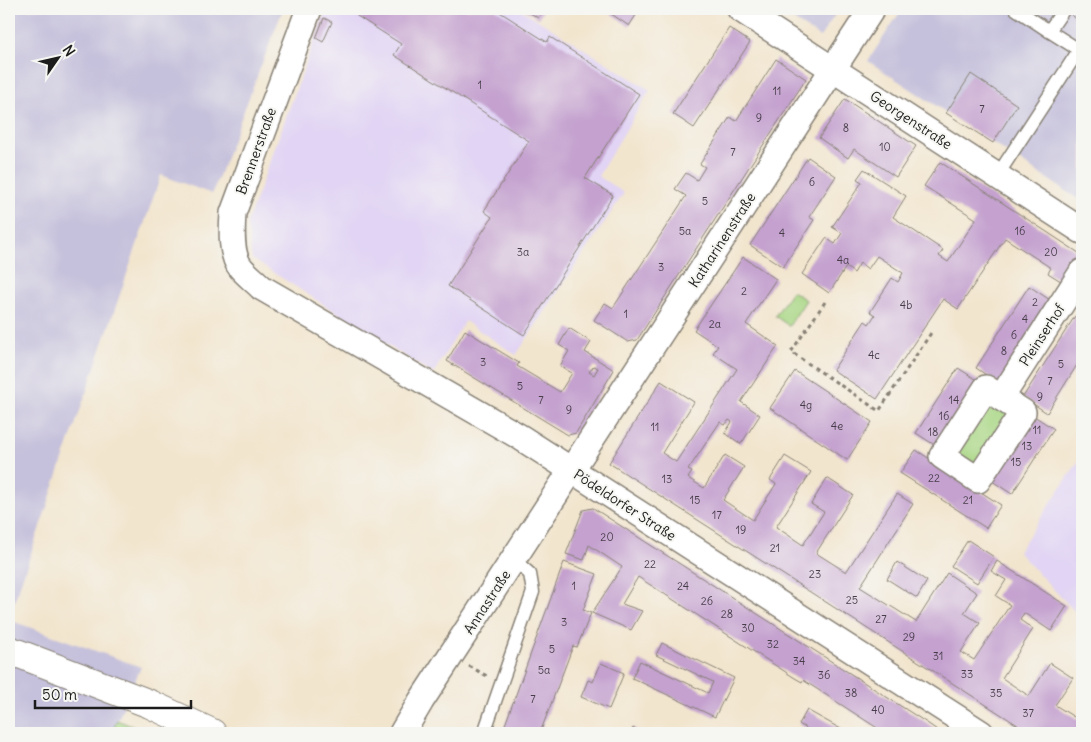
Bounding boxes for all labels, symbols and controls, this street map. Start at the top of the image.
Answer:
north arrow [32,32,82,82]
text: N [59,42,79,60]
house number: 1 [478,78,482,92]
house number: 11 [773,84,781,98]
street label: Georgenstraße [867,87,955,153]
house number: 7 [979,102,985,116]
street label: Brennerstraße [232,105,280,197]
house number: 9 [756,111,762,125]
house number: 8 [843,121,849,135]
house number: 10 [879,140,891,154]
house number: 7 [730,145,736,159]
house number: 6 [809,175,815,189]
street label: Katharinenstraße [685,189,759,291]
house number: 5 [702,194,708,208]
house number: 5a [679,224,691,238]
house number: 16 [1015,224,1025,238]
house number: 4 [779,226,785,240]
house number: 3a [517,245,529,259]
house number: 20 [1044,245,1058,259]
house number: 4a [837,253,849,267]
house number: 3 [658,260,664,274]
house number: 2 [741,284,747,298]
house number: 2 [1032,295,1038,309]
house number: 4b [900,298,912,312]
street label: Pleinserhof [1015,300,1069,369]
house number: 1 [624,307,628,321]
house number: 4 [1022,312,1028,326]
house number: 2a [709,317,721,331]
house number: 6 [1011,328,1017,342]
house number: 8 [1001,344,1007,358]
house number: 4c [868,348,880,362]
house number: 3 [480,355,486,369]
house number: 5 [1058,357,1064,371]
house number: 7 [1047,374,1053,388]
house number: 5 [517,379,523,393]
house number: 9 [1037,390,1043,404]
house number: 7 [538,393,544,407]
house number: 14 [949,393,959,407]
house number: 4g [800,398,812,412]
house number: 9 [566,403,572,417]
house number: 16 [939,409,949,423]
house number: 4e [831,419,843,433]
house number: 11 [651,420,659,434]
house number: 11 [1033,423,1041,437]
house number: 18 [928,425,938,439]
house number: 13 [1022,439,1032,453]
house number: 15 [1011,455,1021,469]
street label: Pödeldorfer Straße [570,465,680,545]
house number: 22 [928,471,940,485]
house number: 13 [662,472,672,486]
house number: 15 [690,493,700,507]
house number: 21 [963,493,973,507]
house number: 17 [712,508,722,522]
house number: 19 [736,523,746,537]
house number: 20 [600,530,614,544]
house number: 21 [770,541,780,555]
house number: 22 [644,557,656,571]
street label: Annastraße [460,566,514,638]
house number: 23 [809,567,821,581]
house number: 1 [572,579,576,593]
house number: 24 [677,579,689,593]
house number: 25 [846,593,858,607]
house number: 26 [701,594,713,608]
house number: 28 [721,607,733,621]
house number: 27 [875,612,887,626]
house number: 3 [561,615,567,629]
house number: 30 [741,621,755,635]
house number: 29 [903,630,915,644]
house number: 32 [767,637,779,651]
house number: 5 [549,642,555,656]
house number: 31 [933,649,943,663]
house number: 34 [793,654,805,668]
house number: 5a [538,663,550,677]
house number: 33 [961,667,973,681]
house number: 36 [818,668,830,682]
scale bar [35,677,191,709]
text: 50 m [42,685,77,704]
house number: 38 [845,686,857,700]
house number: 35 [990,686,1002,700]
house number: 7 [530,692,536,706]
house number: 40 [871,703,885,717]
house number: 37 [1022,706,1034,720]

